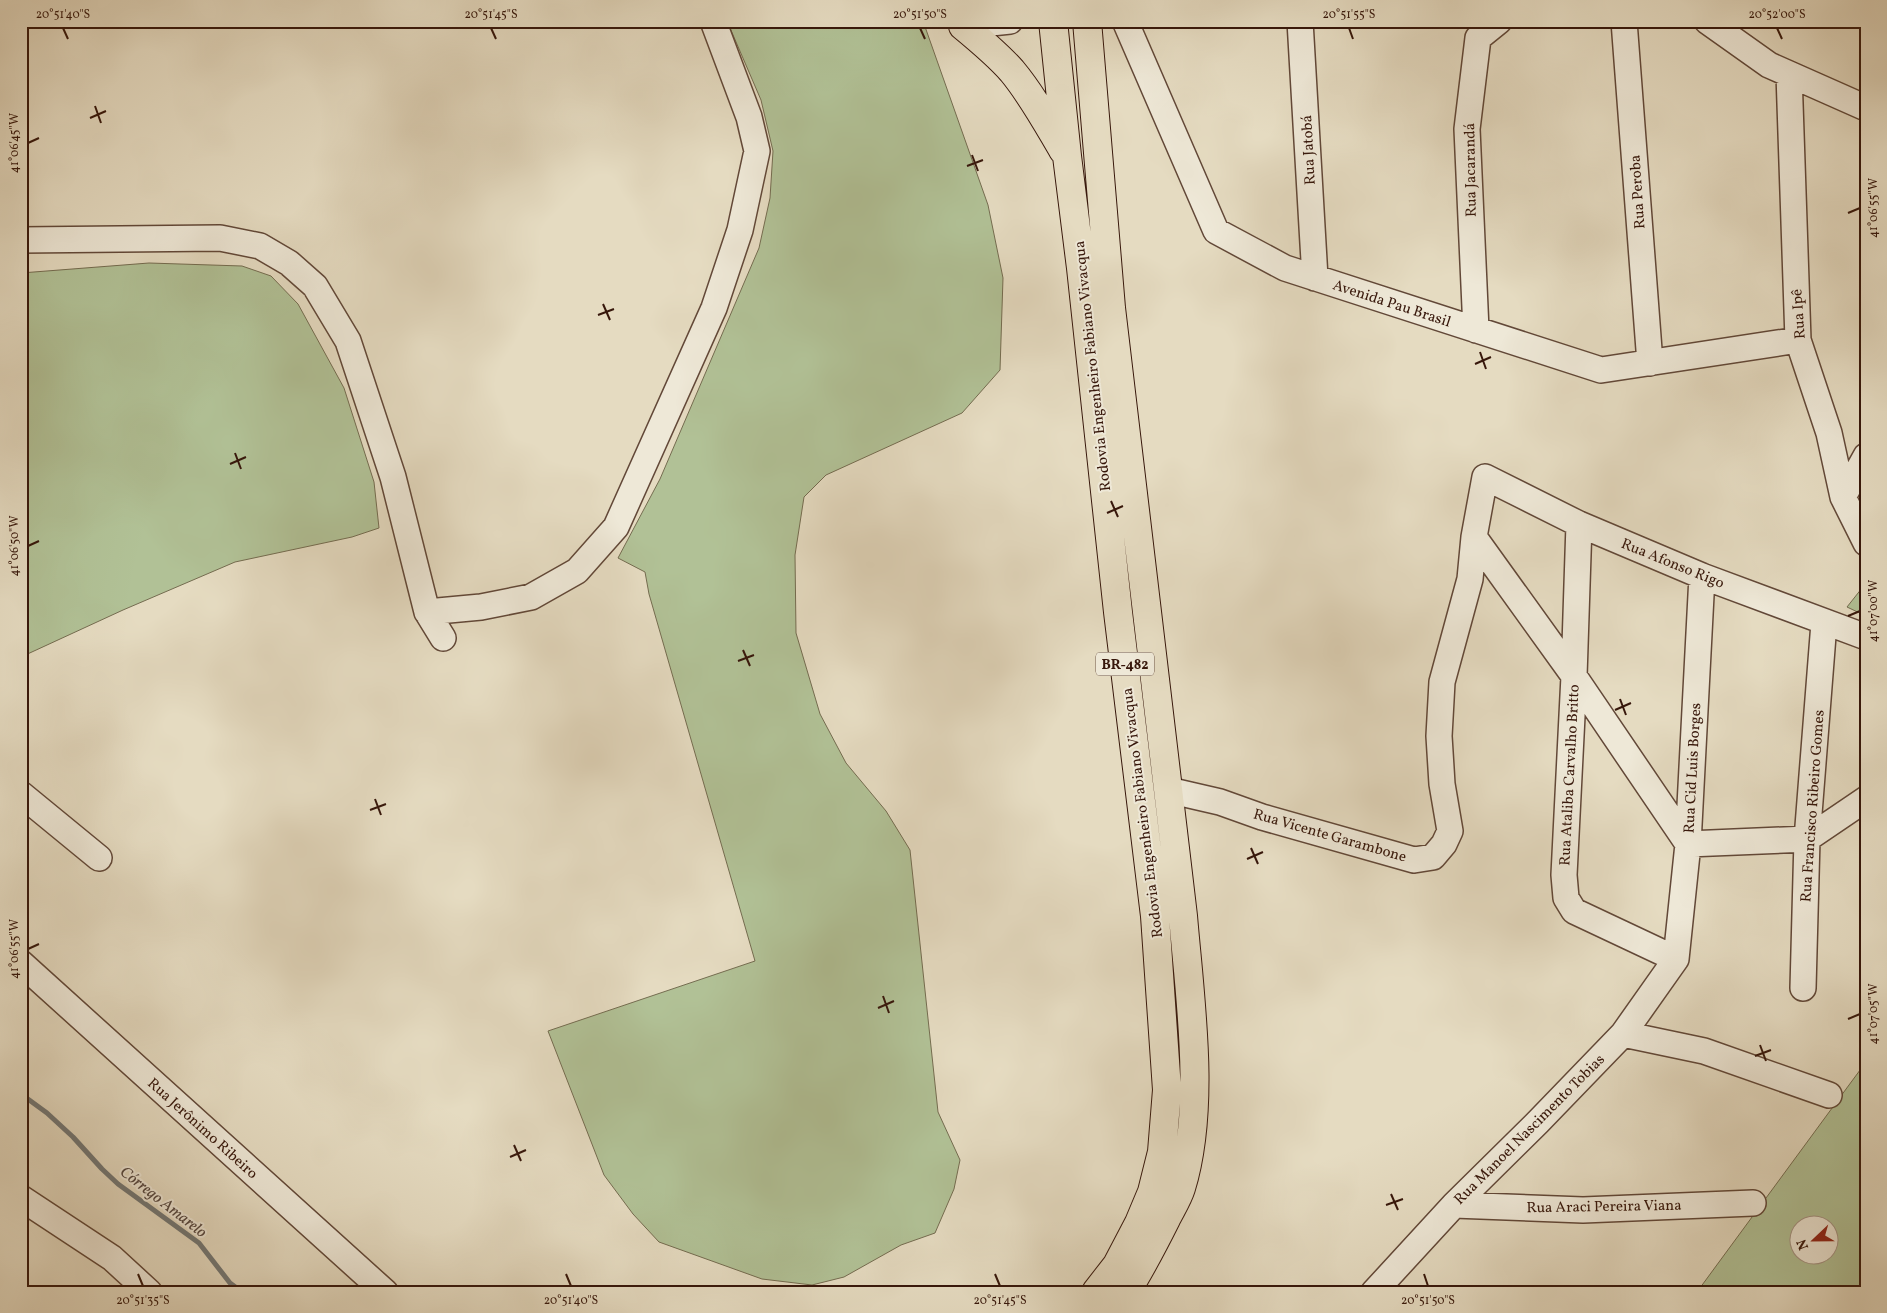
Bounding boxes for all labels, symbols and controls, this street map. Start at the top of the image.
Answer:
text: 20°51'40"S [36,7,90,23]
text: 20°51'45"S [464,7,518,23]
text: 20°51'50"S [893,7,947,23]
text: 20°51'55"S [1323,7,1376,23]
text: 20°52'00"S [1748,7,1806,23]
text: 41°06'45"W [7,113,23,173]
street label: Rua Jatobá [1297,114,1322,185]
street label: Rua Jacarandá [1460,123,1483,217]
street label: Rua Peroba [1625,154,1652,230]
text: 41°06'55"W [1866,178,1882,238]
street label: Rodovia Engenheiro Fabiano Vivacqua [1070,240,1117,492]
street label: Avenida Pau Brasil [1330,275,1453,333]
street label: Rua Ipê [1787,288,1812,340]
text: 41°06'50"W [7,515,23,577]
street label: Rua Afonso Rigo [1618,534,1727,595]
text: 41°07'00"W [1866,580,1882,642]
road number: BR-482 [1096,652,1154,676]
street label: Rua Ataliba Carvalho Britto [1555,684,1586,866]
street label: Rodovia Engenheiro Fabiano Vivacqua [1118,687,1169,939]
street label: Rua Cid Luis Borges [1680,702,1707,834]
street label: Rua Francisco Ribeiro Gomes [1796,709,1831,903]
street label: Rua Vicente Garambone [1251,805,1409,868]
text: 41°06'55"W [7,919,23,979]
text: 41°07'05"W [1866,984,1882,1044]
street label: Rua Manoel Nascimento Tobias [1450,1050,1610,1210]
street label: Rua Jerônimo Ribeiro [142,1074,262,1184]
water label: Córrego Amarelo [115,1162,212,1244]
street label: Rua Araci Pereira Viana [1526,1196,1682,1219]
north arrow [1790,1216,1840,1266]
text: N [1793,1236,1814,1253]
text: 20°51'35"S [116,1293,170,1309]
text: 20°51'40"S [544,1293,598,1309]
text: 20°51'45"S [973,1293,1027,1309]
text: 20°51'50"S [1401,1293,1455,1309]

